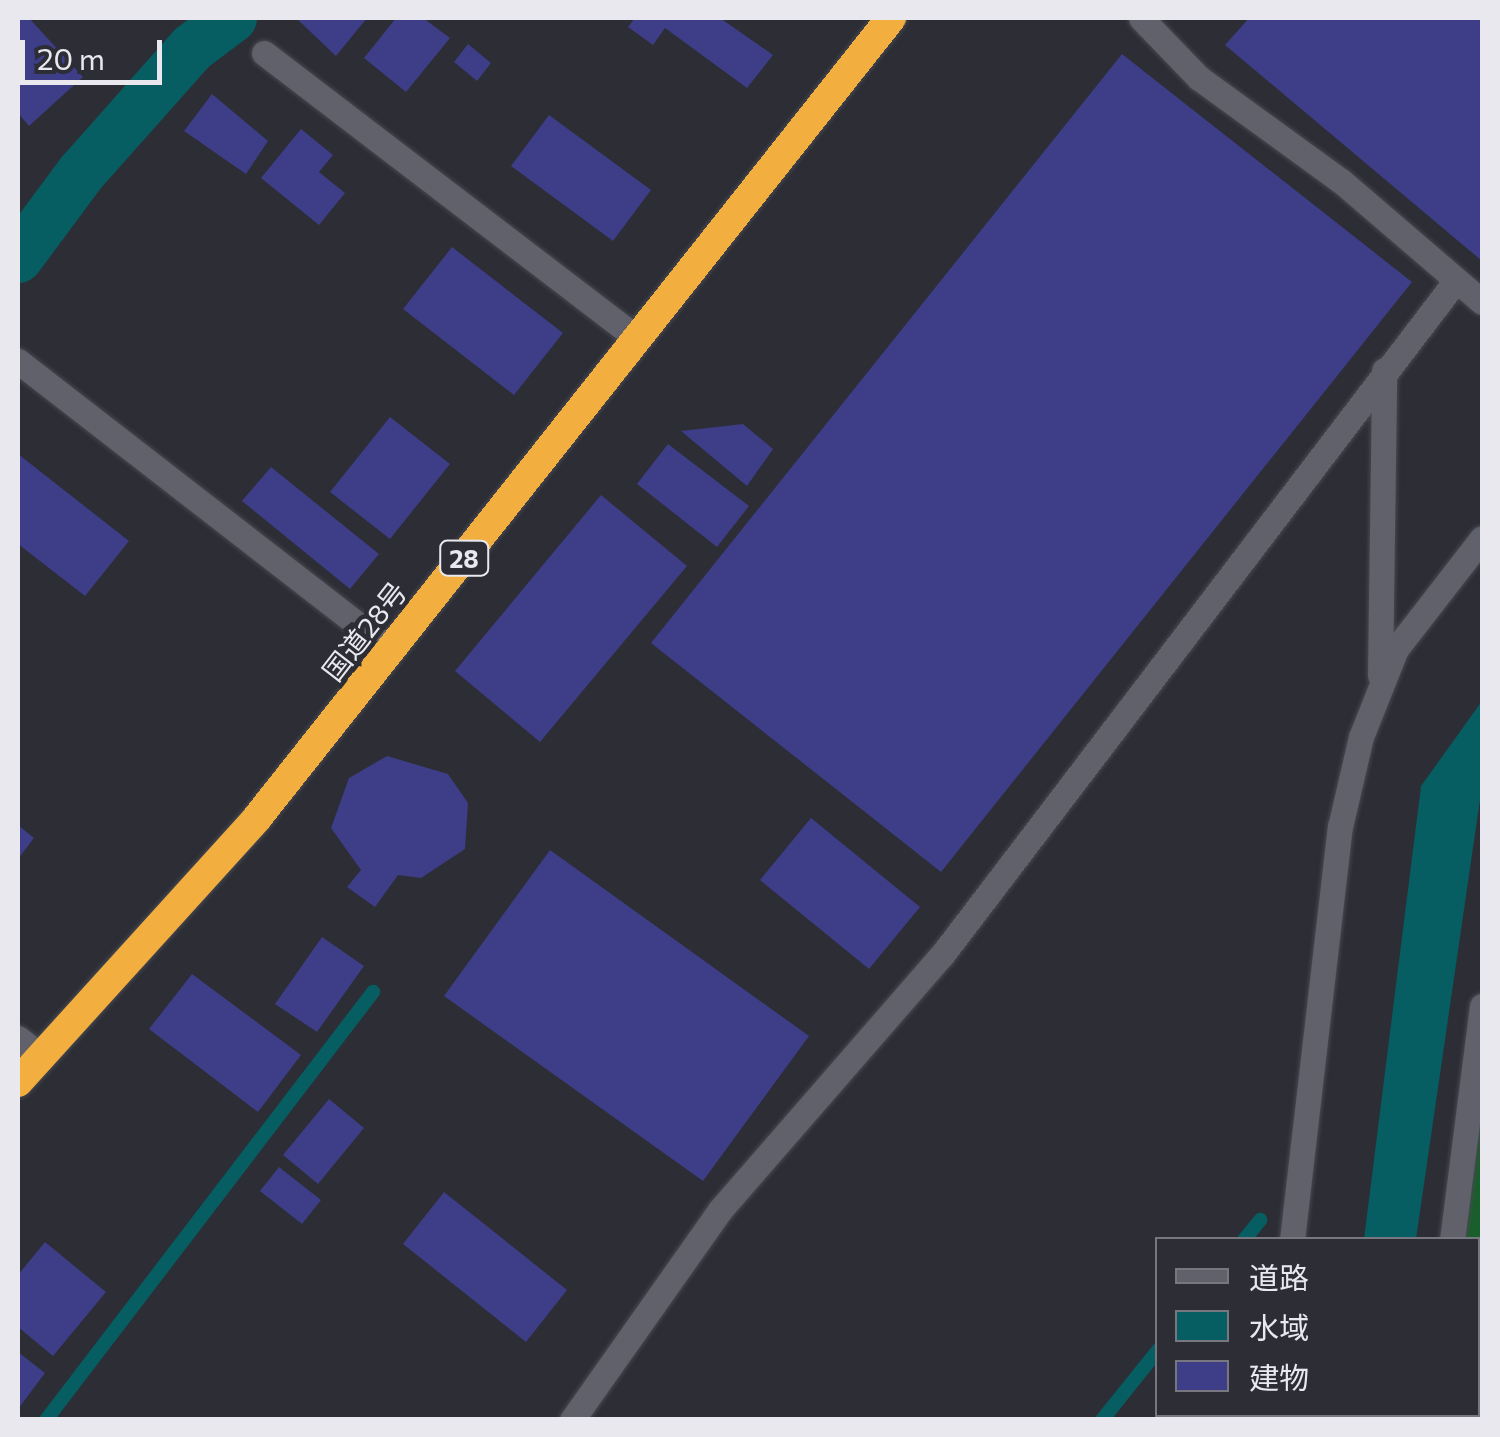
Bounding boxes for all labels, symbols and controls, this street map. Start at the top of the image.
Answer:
scale bar [25,20,168,82]
text: 20 m [37,39,105,76]
road number: 28 [439,538,489,578]
street label: 国道28号 [315,575,413,687]
legend [1155,1237,1480,1417]
text: 道路 [1249,1258,1309,1295]
text: 水域 [1249,1308,1309,1345]
text: 建物 [1249,1358,1309,1395]

